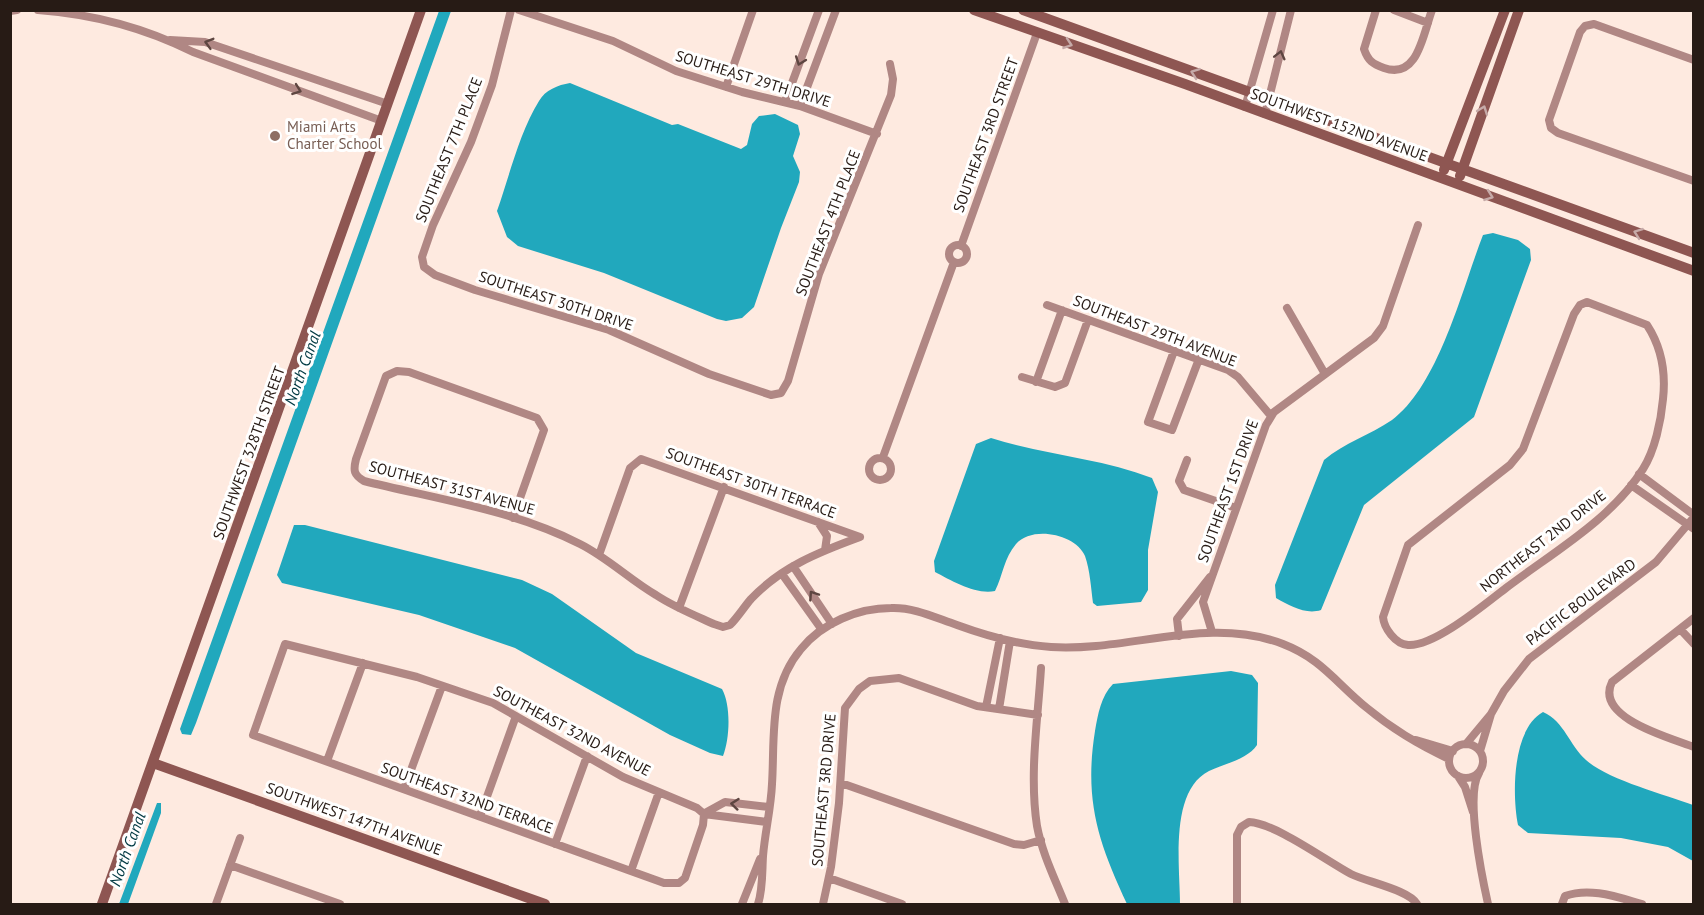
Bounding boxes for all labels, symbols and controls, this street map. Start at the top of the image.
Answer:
one-way arrow [1063,36,1073,49]
one-way arrow [204,38,215,50]
street label: SOUTHEAST 29TH DRIVE [673,46,833,111]
one-way arrow [1273,51,1286,61]
street label: SOUTHEAST 3RD STREET [949,54,1023,215]
one-way arrow [795,55,808,66]
one-way arrow [1190,68,1201,81]
street label: SOUTHEAST 7TH PLACE [411,75,486,225]
one-way arrow [292,83,302,96]
street label: SOUTHWEST 152ND AVENUE [1248,84,1430,165]
one-way arrow [1476,105,1489,116]
place label: Miami Arts Charter School [287,117,382,153]
marker: Miami Arts Charter School [268,129,282,143]
street label: SOUTHEAST 4TH PLACE [791,147,864,298]
one-way arrow [1483,189,1493,202]
one-way arrow [1634,228,1644,241]
street label: SOUTHEAST 30TH DRIVE [476,267,636,334]
street label: SOUTHEAST 29TH AVENUE [1071,291,1240,371]
water label: North Canal [279,328,325,408]
street label: SOUTHWEST 328TH STREET [208,363,289,542]
street label: SOUTHEAST 1ST DRIVE [1193,417,1262,565]
street label: SOUTHEAST 30TH TERRACE [663,443,839,522]
street label: SOUTHEAST 31ST AVENUE [367,456,537,519]
street label: NORTHEAST 2ND DRIVE [1476,485,1610,596]
street label: PACIFIC BOULEVARD [1522,554,1639,649]
one-way arrow [809,591,820,602]
street label: SOUTHEAST 32ND AVENUE [490,681,654,780]
street label: SOUTHEAST 3RD DRIVE [807,713,840,867]
street label: SOUTHEAST 32ND TERRACE [379,758,556,838]
street label: SOUTHWEST 147TH AVENUE [264,778,445,859]
one-way arrow [731,798,740,811]
water label: North Canal [104,809,150,889]

